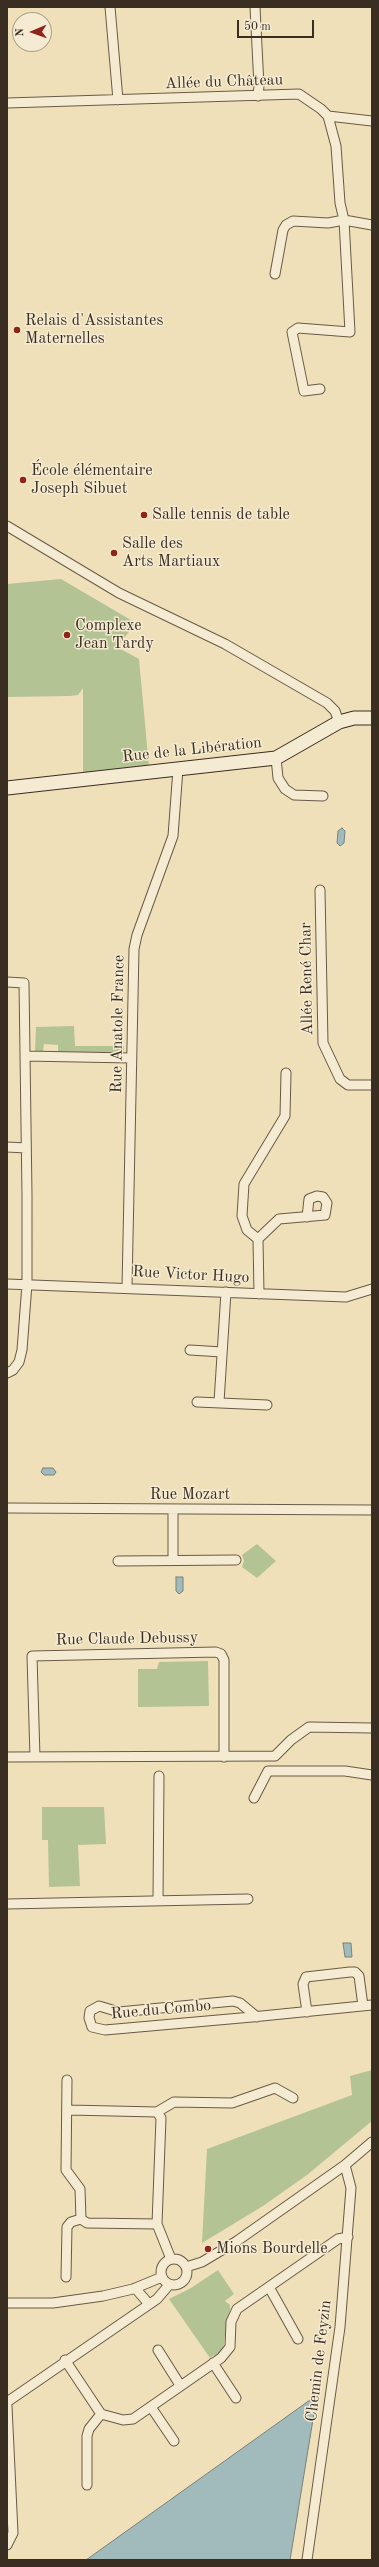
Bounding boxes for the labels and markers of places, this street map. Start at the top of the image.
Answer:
place label: Relais d'Assistantes Maternelles [25,311,163,349]
marker: Relais d'Assistantes Maternelles [12,325,22,335]
place label: École élémentaire Joseph Sibuet [31,461,153,499]
marker: École élémentaire Joseph Sibuet [18,475,28,485]
place label: Salle tennis de table [152,505,290,525]
marker: Salle tennis de table [139,510,149,520]
place label: Salle des Arts Martiaux [122,534,220,572]
marker: Salle des Arts Martiaux [109,548,119,558]
place label: Complexe Jean Tardy [75,616,154,654]
marker: Complexe Jean Tardy [62,630,72,640]
place label: Mions Bourdelle [216,2239,328,2259]
marker: Mions Bourdelle [203,2244,213,2254]

